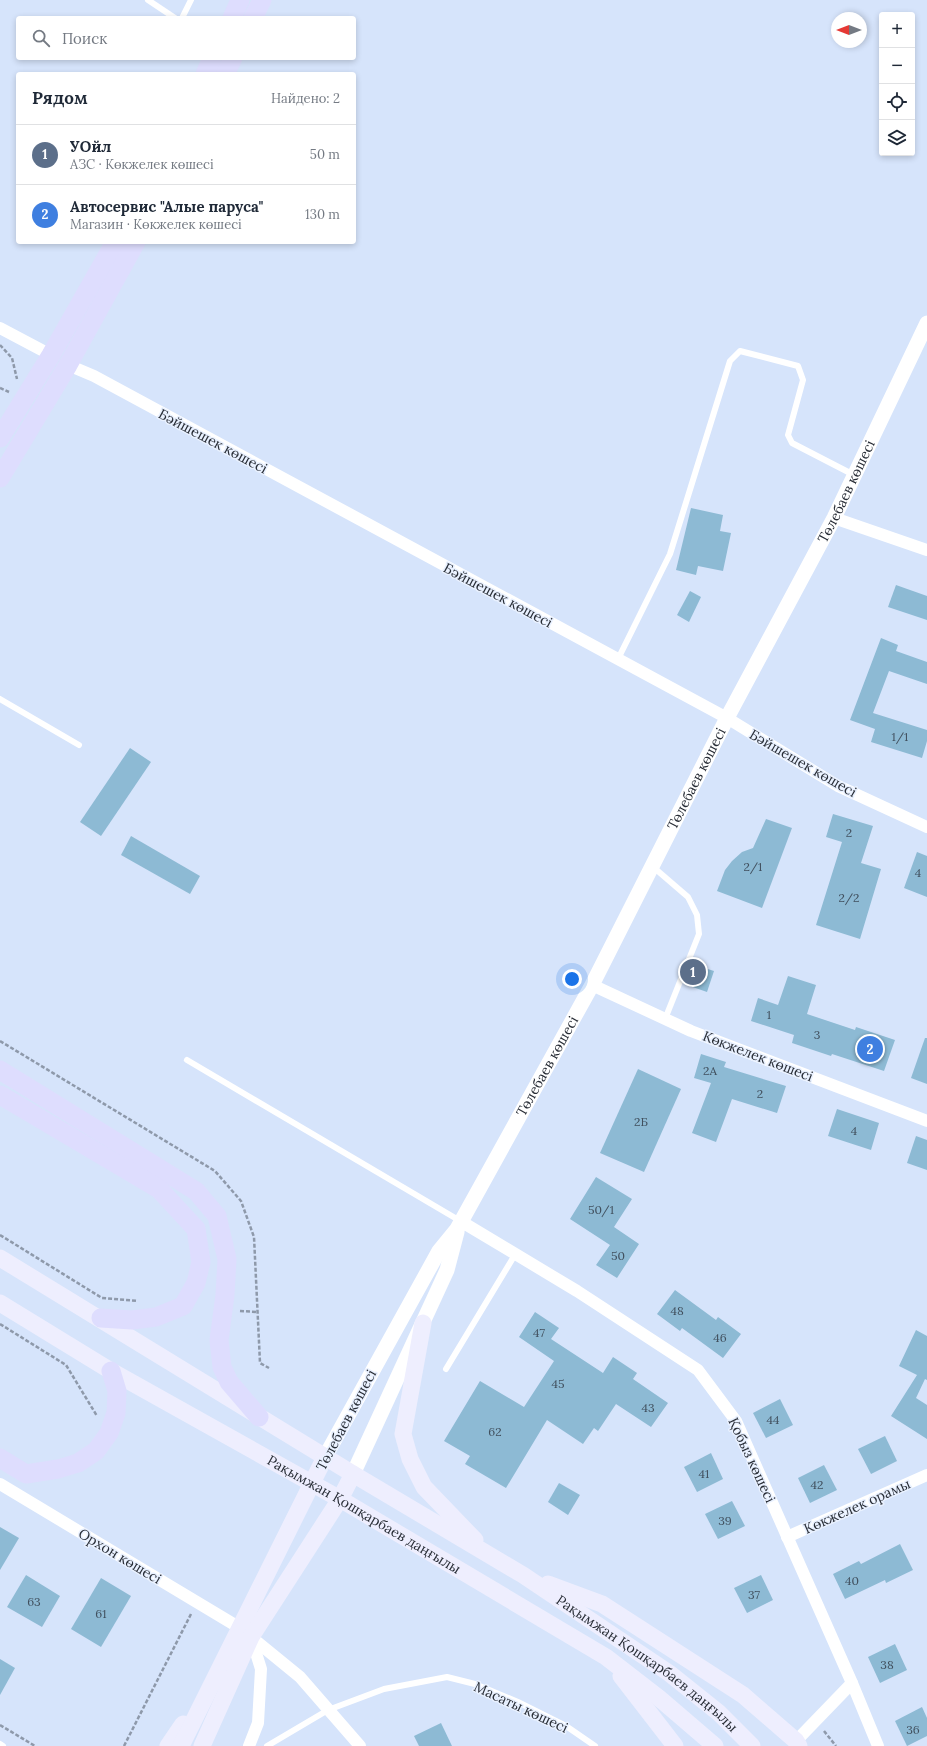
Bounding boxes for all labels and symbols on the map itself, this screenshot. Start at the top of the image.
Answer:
north arrow [831,12,867,48]
street label: Бәйшешек көшесі [155,405,271,477]
street label: Төлебаев көшесі [813,437,879,546]
street label: Бәйшешек көшесі [440,559,556,631]
street label: Төлебаев көшесі [663,725,730,833]
street label: Бәйшешек көшесі [746,725,860,801]
house number: 1/1 [892,729,908,745]
house number: 2 [846,825,852,840]
house number: 2/1 [744,859,762,875]
house number: 4 [915,865,922,880]
house number: 2/2 [839,890,859,906]
pin: 1 [680,957,706,987]
your location [562,969,582,989]
house number: 1 [767,1007,771,1022]
street label: Төлебаев көшесі [512,1013,582,1119]
street label: Көкжелек көшесі [700,1027,816,1085]
house number: 3 [814,1027,821,1042]
pin: 2 [857,1034,883,1064]
house number: 2А [703,1063,717,1078]
house number: 2 [757,1086,763,1101]
house number: 2Б [634,1114,648,1129]
house number: 4 [851,1123,858,1138]
house number: 50/1 [588,1202,614,1218]
house number: 50 [611,1248,625,1263]
house number: 48 [670,1303,684,1318]
house number: 47 [533,1325,545,1340]
house number: 46 [713,1330,727,1345]
street label: Төлебаев көшесі [312,1366,380,1474]
house number: 45 [551,1376,565,1391]
house number: 43 [641,1400,655,1415]
house number: 44 [766,1412,780,1427]
street label: Қобыз көшесі [724,1415,780,1506]
house number: 62 [488,1424,502,1439]
street label: Рақымжан Қошқарбаев даңғылы [264,1451,464,1578]
house number: 41 [699,1466,709,1481]
street label: Көкжелек орамы [801,1474,913,1538]
house number: 42 [811,1477,823,1492]
house number: 39 [718,1513,732,1528]
street label: Орхон көшесі [75,1524,165,1588]
house number: 40 [845,1573,859,1588]
house number: 37 [748,1587,760,1602]
street label: Рақымжан Қошқарбаев даңғылы [553,1591,742,1736]
house number: 63 [27,1594,41,1609]
house number: 61 [95,1606,107,1621]
house number: 38 [880,1657,894,1672]
street label: Масаты көшесі [471,1677,571,1737]
house number: 36 [906,1722,920,1737]

